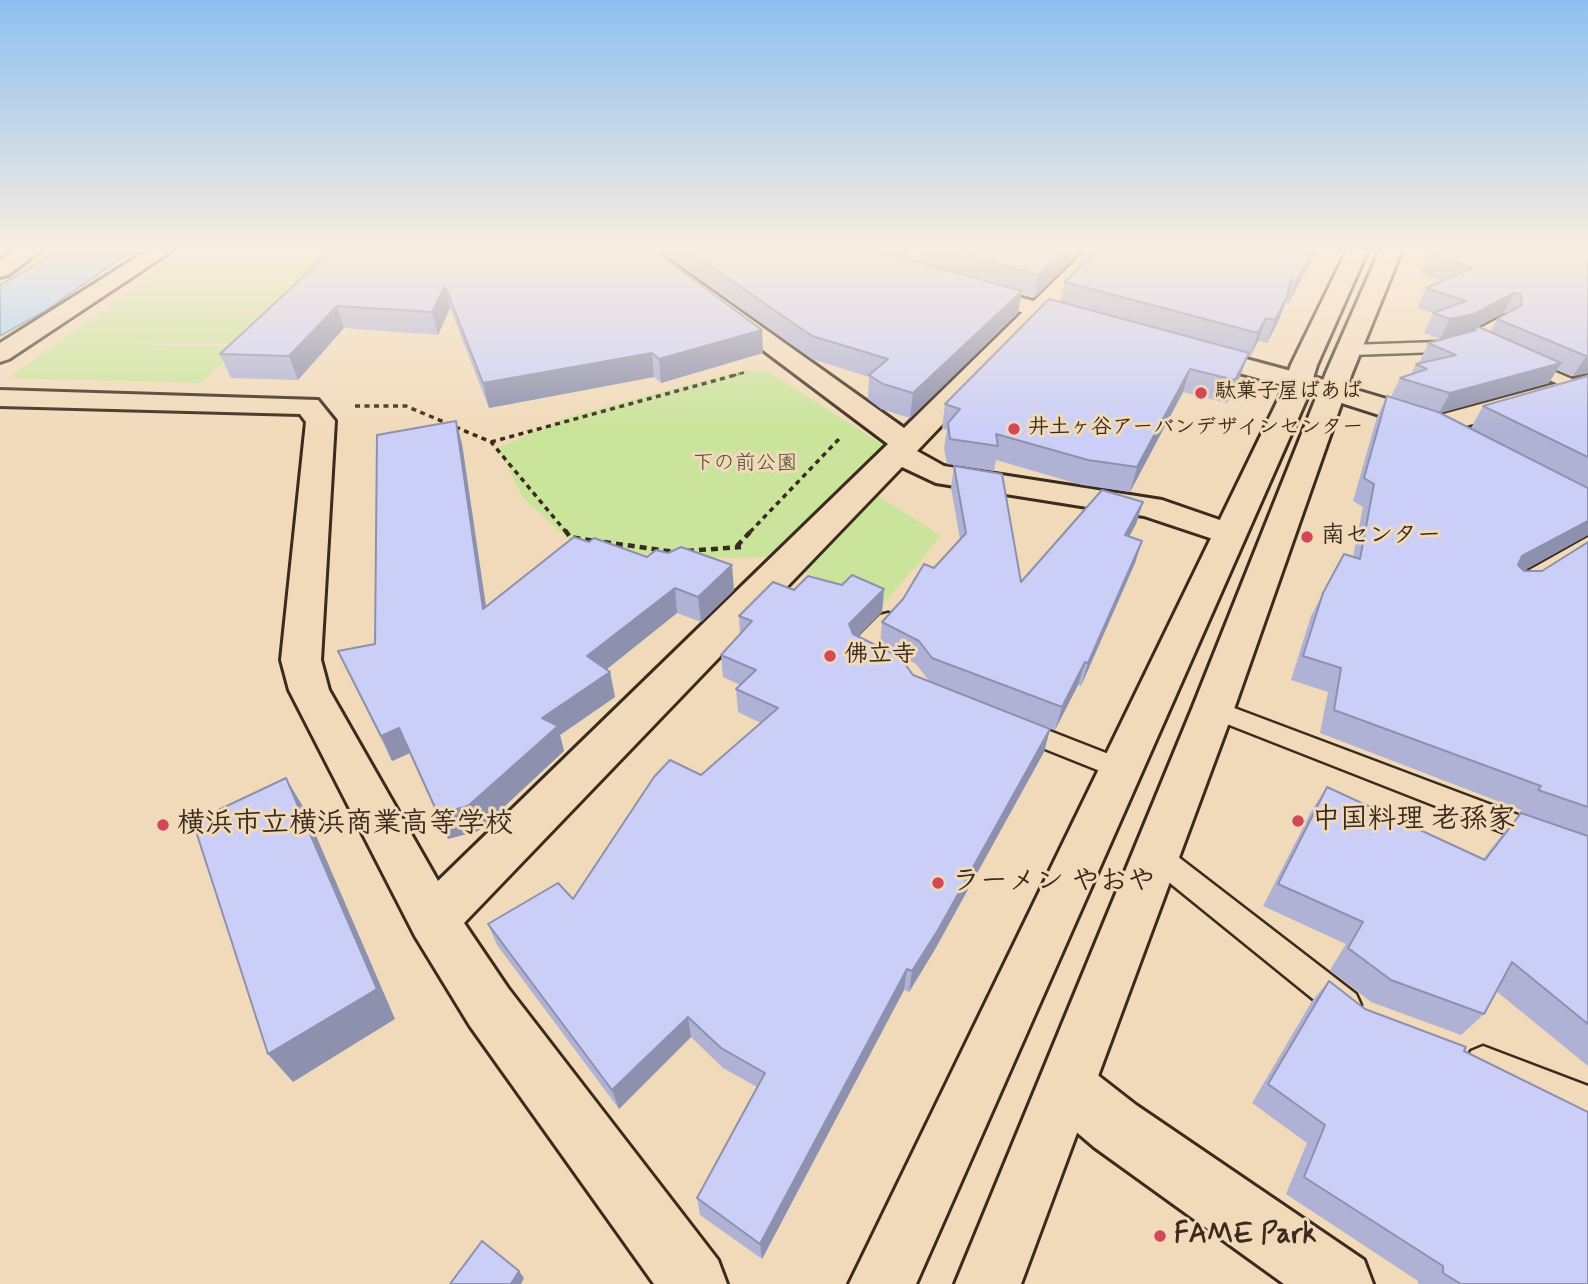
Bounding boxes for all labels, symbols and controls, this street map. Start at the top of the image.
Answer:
place label: 駄菓子屋ばあば [1215,380,1362,406]
marker: 駄菓子屋ばあば [1193,385,1209,401]
place label: 井土ヶ谷アーバンデザインセンター [1028,416,1363,442]
marker: 井土ヶ谷アーバンデザインセンター [1006,421,1022,437]
park label: 下の前公園 [693,452,797,478]
place label: 南センター [1321,523,1441,551]
marker: 南センター [1299,529,1315,545]
place label: 佛立寺 [844,642,916,670]
marker: 佛立寺 [822,648,838,664]
place label: 中国料理 老孫家 [1312,804,1516,838]
place label: 横浜市立横浜商業高等学校 [177,808,513,842]
marker: 中国料理 老孫家 [1290,813,1306,829]
marker: 横浜市立横浜商業高等学校 [155,817,171,833]
place label: ラーメン やおや [952,866,1156,900]
marker: ラーメン やおや [930,875,946,891]
place label: FAME Park [1174,1219,1316,1253]
marker: FAME Park [1152,1228,1168,1244]

